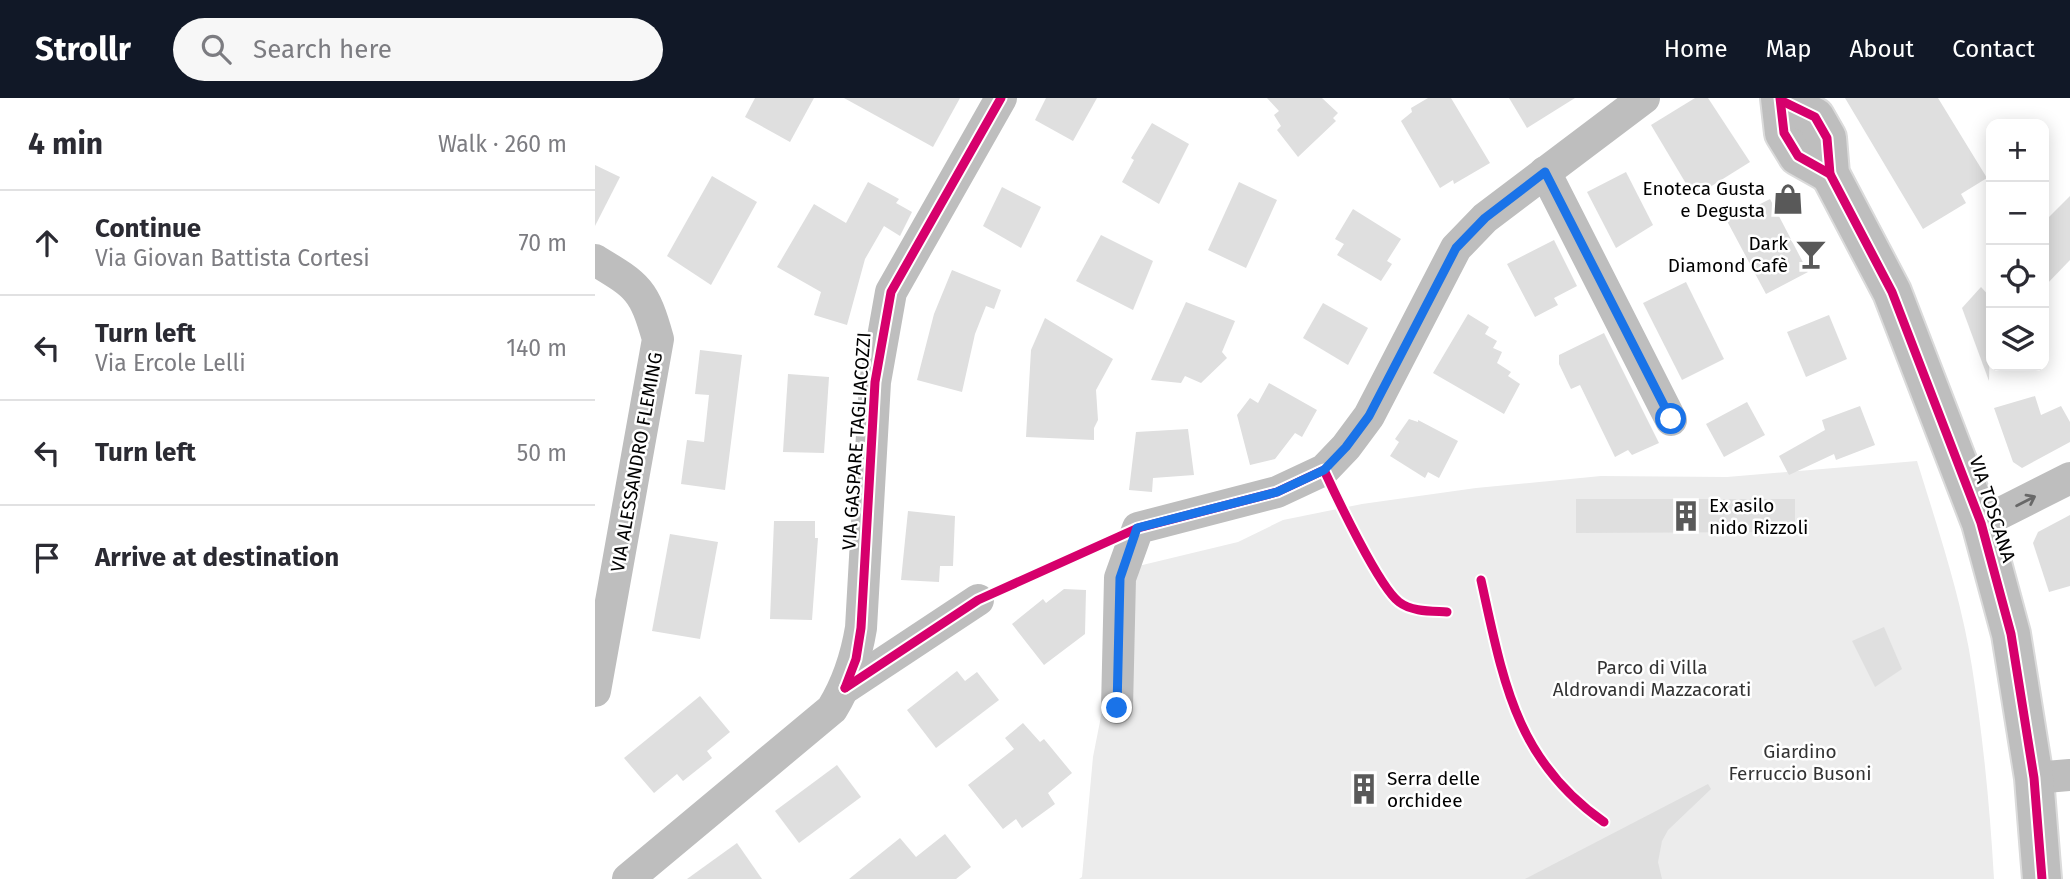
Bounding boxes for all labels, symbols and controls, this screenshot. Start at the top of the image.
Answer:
search box [173,18,663,81]
text: Strollr [35,29,131,69]
icon: search [197,30,235,68]
text: Search here [253,34,392,65]
text: Home [1664,35,1728,63]
text: Map [1766,35,1812,63]
text: About [1850,35,1914,63]
text: Contact [1952,35,2035,63]
map controls [1986,119,2049,371]
button: + [1986,119,2049,182]
text: 4 min [28,126,103,162]
text: Walk · 260 m [438,130,567,158]
place label: Enoteca Gusta e Degusta [1643,177,1765,222]
shop icon: Enoteca Gusta e Degusta [1771,182,1805,216]
button: − [1986,182,2049,245]
text: Continue [95,213,201,244]
icon: ahead [28,224,66,262]
text: 70 m [518,229,567,257]
place label: Dark Diamond Cafè [1668,232,1788,277]
bar icon: Dark Diamond Cafè [1794,237,1828,271]
text: Via Giovan Battista Cortesi [95,244,370,272]
button: locate [1986,245,2049,308]
button: layers [1986,308,2049,371]
text: Turn left [95,318,196,349]
icon: left [28,329,66,367]
street label: VIA GASPARE TAGLIACOZZI [837,331,876,551]
text: 140 m [506,334,567,362]
text: Via Ercole Lelli [95,349,246,377]
street label: VIA ALESSANDRO FLEMING [606,350,667,574]
route start [1655,403,1686,434]
icon: left [28,434,66,472]
text: Turn left [95,437,196,468]
text: 50 m [517,439,567,467]
street label: VIA TOSCANA [1965,453,2021,565]
one-way arrow [2015,493,2036,507]
place label: Ex asilo nido Rizzoli [1709,494,1808,539]
building icon: Ex asilo nido Rizzoli [1669,499,1703,533]
icon: arrive [28,539,66,577]
text: Arrive at destination [95,542,339,573]
park label: Parco di Villa Aldrovandi Mazzacorati [1553,656,1751,701]
route end [1101,692,1132,723]
park label: Giardino Ferruccio Busoni [1728,740,1872,785]
place label: Serra delle orchidee [1387,767,1480,812]
building icon: Serra delle orchidee [1347,772,1381,806]

